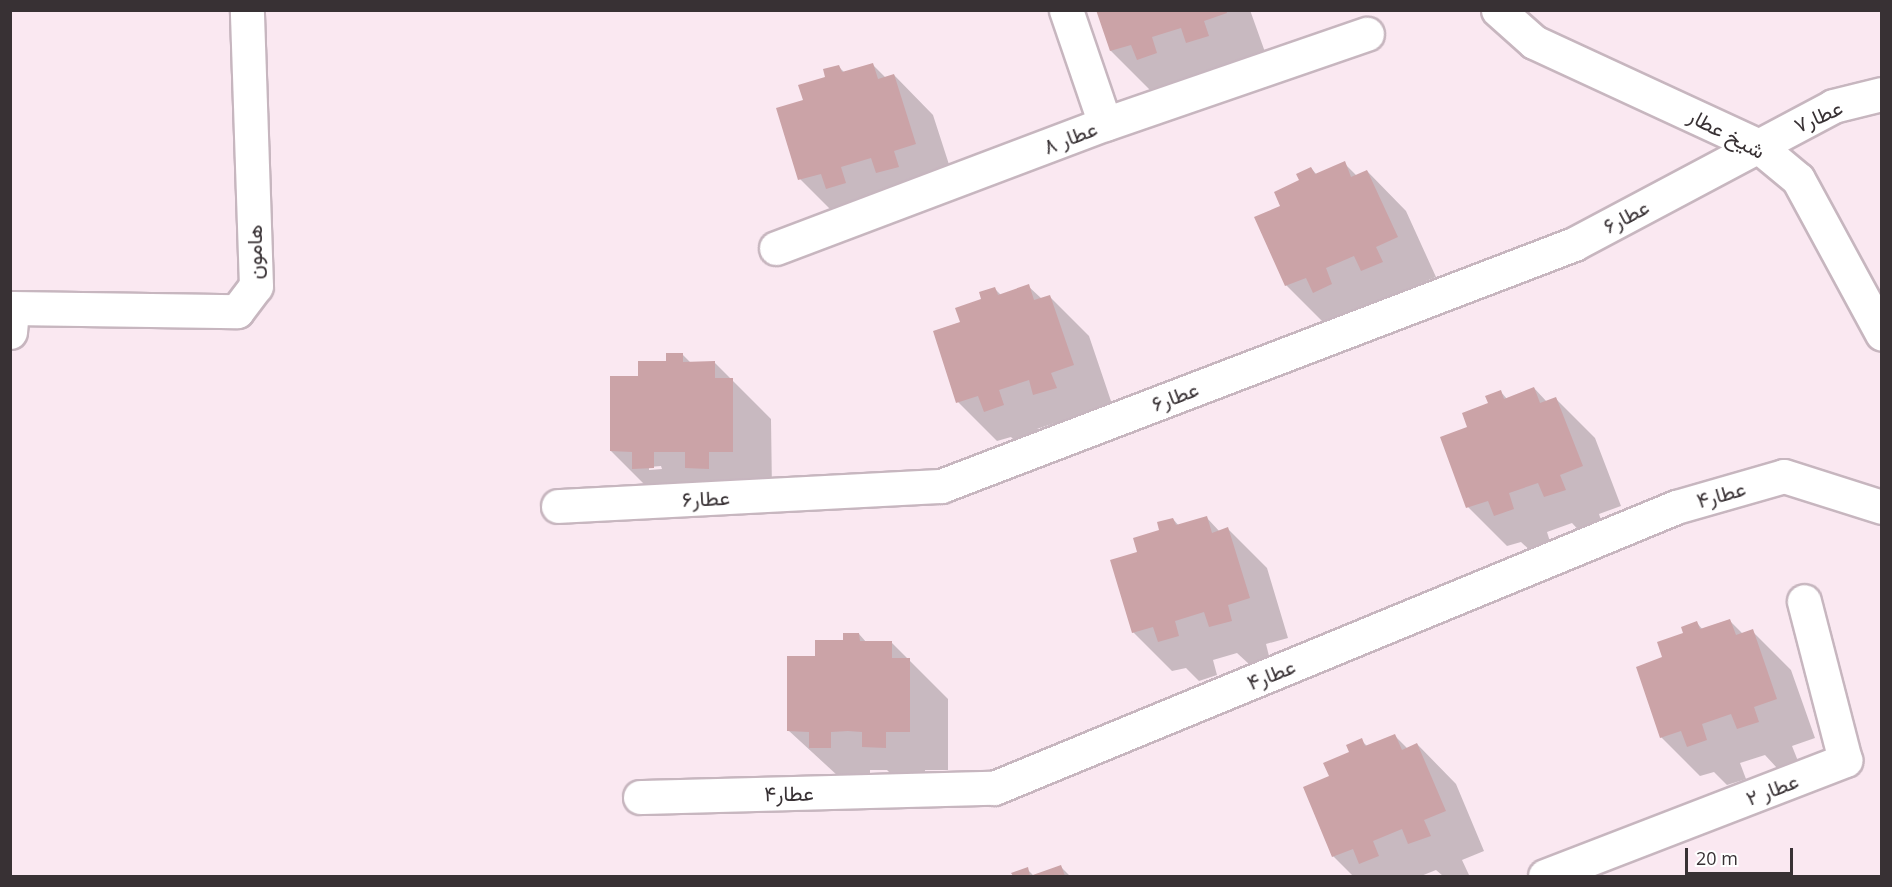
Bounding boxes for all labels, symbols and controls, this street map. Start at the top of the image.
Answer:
street label: عطار۷ [1790,94,1846,138]
street label: شیخ عطار [1684,102,1770,164]
street label: عطار ۸ [1040,115,1100,159]
street label: عطار۶ [1599,194,1653,238]
street label: هامون [241,225,267,279]
street label: عطار۶ [1148,376,1202,416]
street label: عطار۴ [1694,475,1748,513]
street label: عطار۶ [681,484,731,512]
street label: عطار۴ [1243,653,1299,695]
street label: عطار ۲ [1742,768,1802,810]
street label: عطار۴ [764,780,814,806]
scale bar [1688,836,1796,874]
text: 20 m [1696,846,1738,870]

